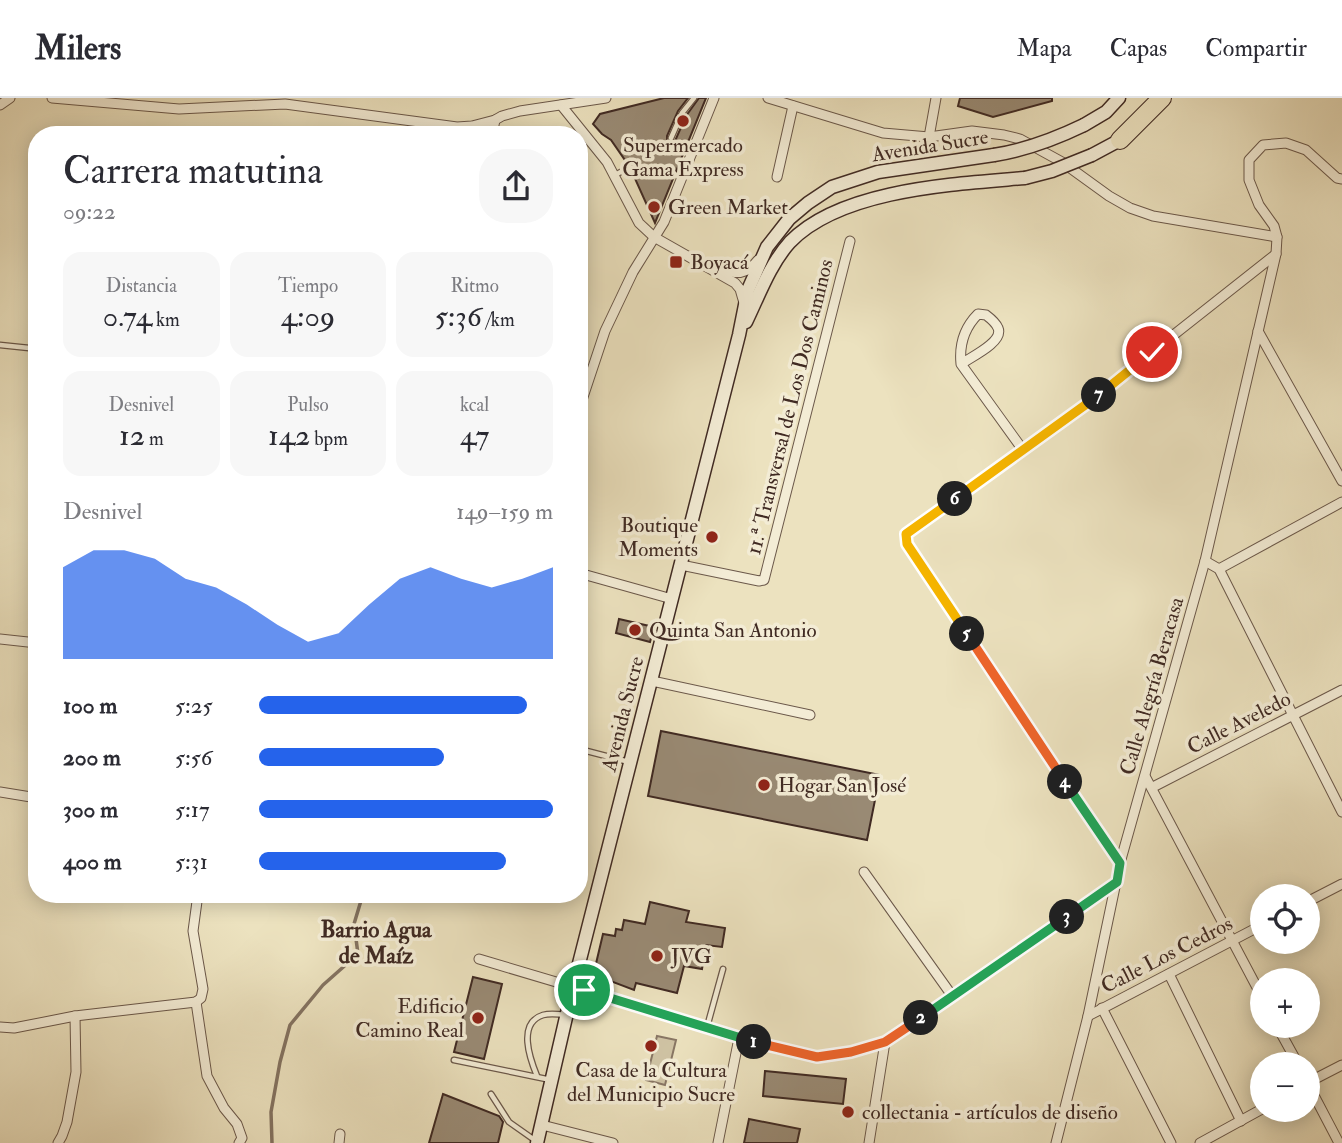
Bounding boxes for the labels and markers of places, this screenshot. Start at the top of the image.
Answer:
marker: Supermercado Gama Express [675,113,691,129]
place label: Supermercado Gama Express [622,132,744,183]
place label: Green Market [668,194,788,221]
marker: Green Market [646,199,662,215]
place label: Boyacá [690,249,749,276]
marker: Boyacá [668,254,684,270]
pin [1122,322,1182,382]
pin: 7 [1082,378,1116,412]
pin: 6 [937,482,972,516]
place label: Boutique Moments [618,512,698,563]
marker: Boutique Moments [704,529,720,545]
pin: 5 [950,616,984,652]
place label: Quinta San Antonio [649,617,817,644]
marker: Quinta San Antonio [627,622,643,638]
pin: 4 [1048,764,1082,800]
place label: Hogar San José [778,772,906,799]
marker: Hogar San José [756,777,772,793]
pin: 3 [1050,900,1084,934]
place label: JVG [670,943,712,970]
marker: JVG [649,948,665,964]
pin [554,960,614,1020]
place label: Edificio Camino Real [355,993,465,1044]
pin: 2 [904,1000,939,1035]
marker: Edificio Camino Real [470,1010,486,1026]
pin: 1 [736,1024,772,1060]
marker: Casa de la Cultura del Municipio Sucre [643,1038,659,1054]
place label: Casa de la Cultura del Municipio Sucre [567,1057,735,1108]
place label: collectania - artículos de diseño [862,1099,1118,1126]
marker: collectania - artículos de diseño [840,1104,856,1120]

